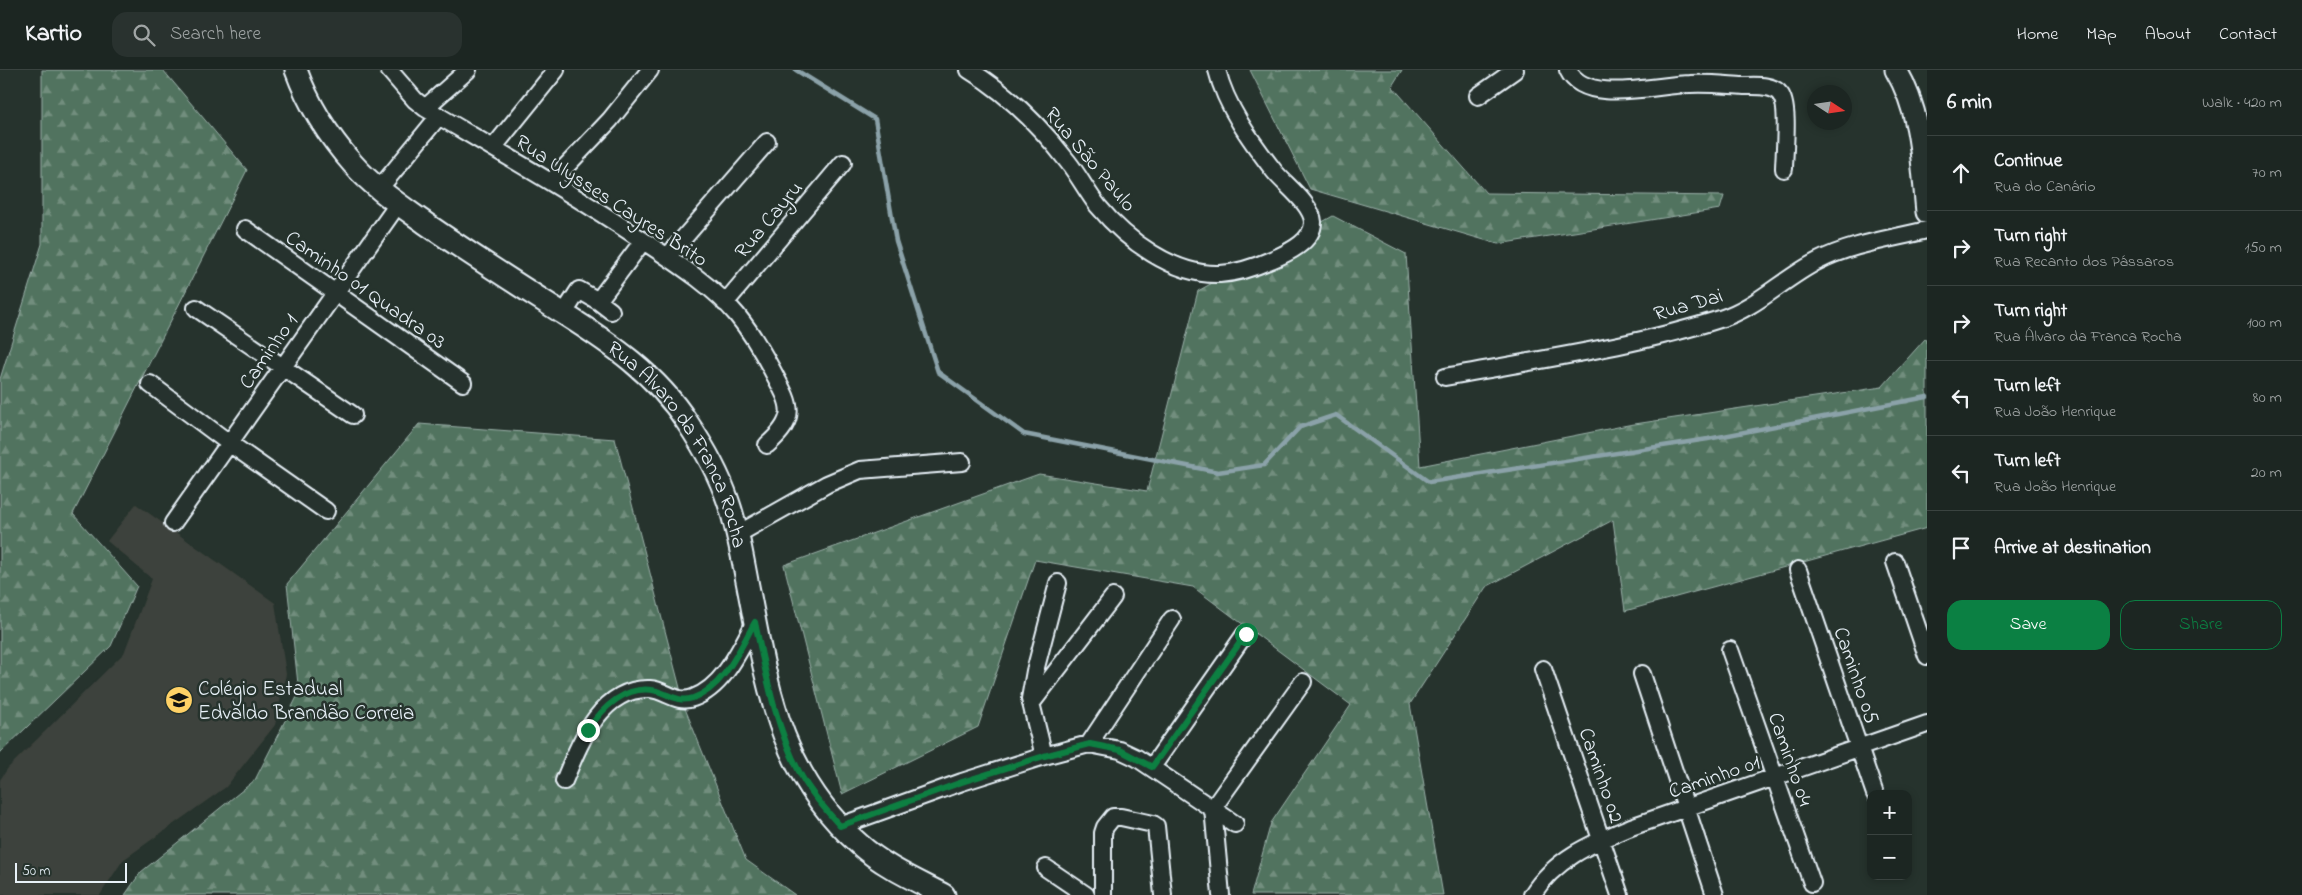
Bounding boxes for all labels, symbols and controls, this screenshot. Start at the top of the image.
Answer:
search box [112,12,462,57]
text: Kartio [25,17,82,52]
icon: search [130,21,158,49]
text: Search here [170,21,261,48]
text: Home [2017,22,2058,48]
text: Map [2086,22,2117,48]
text: About [2145,22,2191,48]
text: Contact [2219,22,2277,48]
north arrow [1807,85,1852,130]
text: 6 min [1947,88,1992,118]
text: Walk · 420 m [2202,91,2282,115]
street label: Rua São Paulo [1036,101,1142,219]
street label: Rua Ulysses Cayres Brito [508,128,713,277]
text: Continue [1994,148,2062,175]
icon: ahead [1947,159,1975,187]
text: 70 m [2252,161,2282,185]
street label: Rua Cayru [728,175,813,267]
text: Rua do Canário [1994,175,2095,199]
text: Turn right [1994,223,2067,250]
street label: Caminho 01 Quadra 03 [278,224,451,357]
icon: right [1947,234,1975,262]
text: 150 m [2244,236,2282,260]
text: Rua Recanto dos Pássaros [1994,250,2174,274]
street label: Rua Dai [1650,282,1727,330]
text: Turn right [1994,298,2067,325]
street label: Caminho 1 [233,308,307,396]
icon: right [1947,309,1975,337]
text: 100 m [2247,311,2282,335]
text: Rua Álvaro da Franca Rocha [1994,325,2182,349]
street label: Rua Álvaro da Franca Rocha [600,335,753,551]
text: Turn left [1994,373,2061,400]
icon: left [1947,384,1975,412]
text: 80 m [2253,386,2282,410]
text: Rua João Henrique [1994,400,2116,424]
text: Turn left [1994,448,2061,475]
icon: left [1947,459,1975,487]
text: 20 m [2251,461,2282,485]
text: Rua João Henrique [1994,475,2116,499]
icon: arrive [1947,534,1975,562]
text: Arrive at destination [1994,535,2151,562]
button: Save [1947,600,2110,650]
button: Share [2120,600,2282,650]
route start [1235,623,1258,646]
street label: Caminho 05 [1825,623,1886,728]
place label: Colégio Estadual Edvaldo Brandão Correia [198,675,414,729]
school or university icon: Colégio Estadual Edvaldo Brandão Correia [164,685,194,715]
street label: Caminho 04 [1759,709,1819,811]
route end [577,719,600,742]
street label: Caminho 02 [1570,724,1630,827]
street label: Caminho 01 [1665,748,1765,808]
map controls [1867,790,1912,880]
button: + [1867,790,1912,835]
button: − [1867,835,1912,880]
scale bar [15,860,128,883]
text: 50 m [22,861,50,882]

